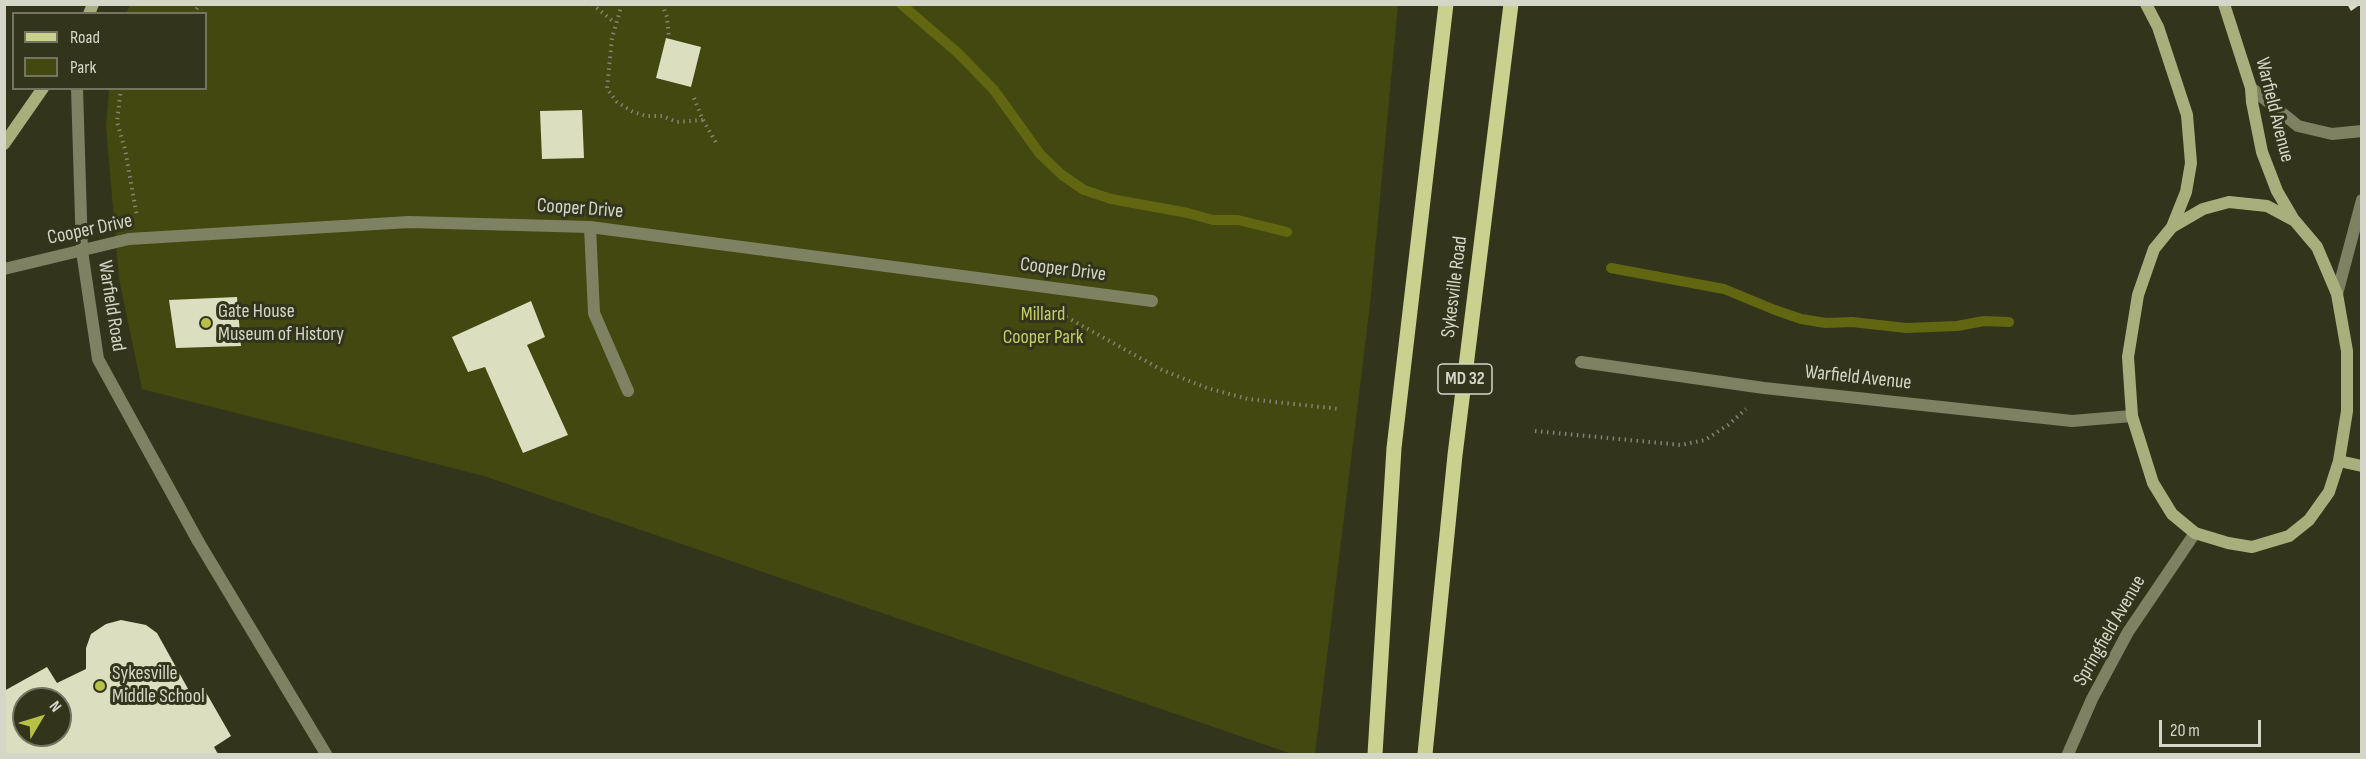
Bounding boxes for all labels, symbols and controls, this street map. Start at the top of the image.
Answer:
legend [12,12,207,90]
text: Road [70,27,100,48]
street label: Warfield Avenue [2249,55,2299,165]
text: Park [70,57,96,78]
street label: Cooper Drive [536,194,624,224]
street label: Cooper Drive [45,209,135,251]
street label: Sykesville Road [1437,235,1473,339]
street label: Cooper Drive [1019,253,1107,287]
street label: Warfield Road [92,259,130,353]
place label: Gate House Museum of History [218,300,344,347]
park label: Millard Cooper Park [1003,303,1083,350]
marker: Gate House Museum of History [199,316,213,330]
street label: Warfield Avenue [1803,360,1913,396]
road number: MD 32 [1438,364,1492,394]
street label: Springfield Avenue [2069,571,2151,691]
place label: Sykesville Middle School [112,662,205,709]
marker: Sykesville Middle School [93,679,107,693]
north arrow [12,687,72,747]
text: N [45,698,65,716]
scale bar [2162,708,2264,746]
text: 20 m [2170,720,2200,741]

